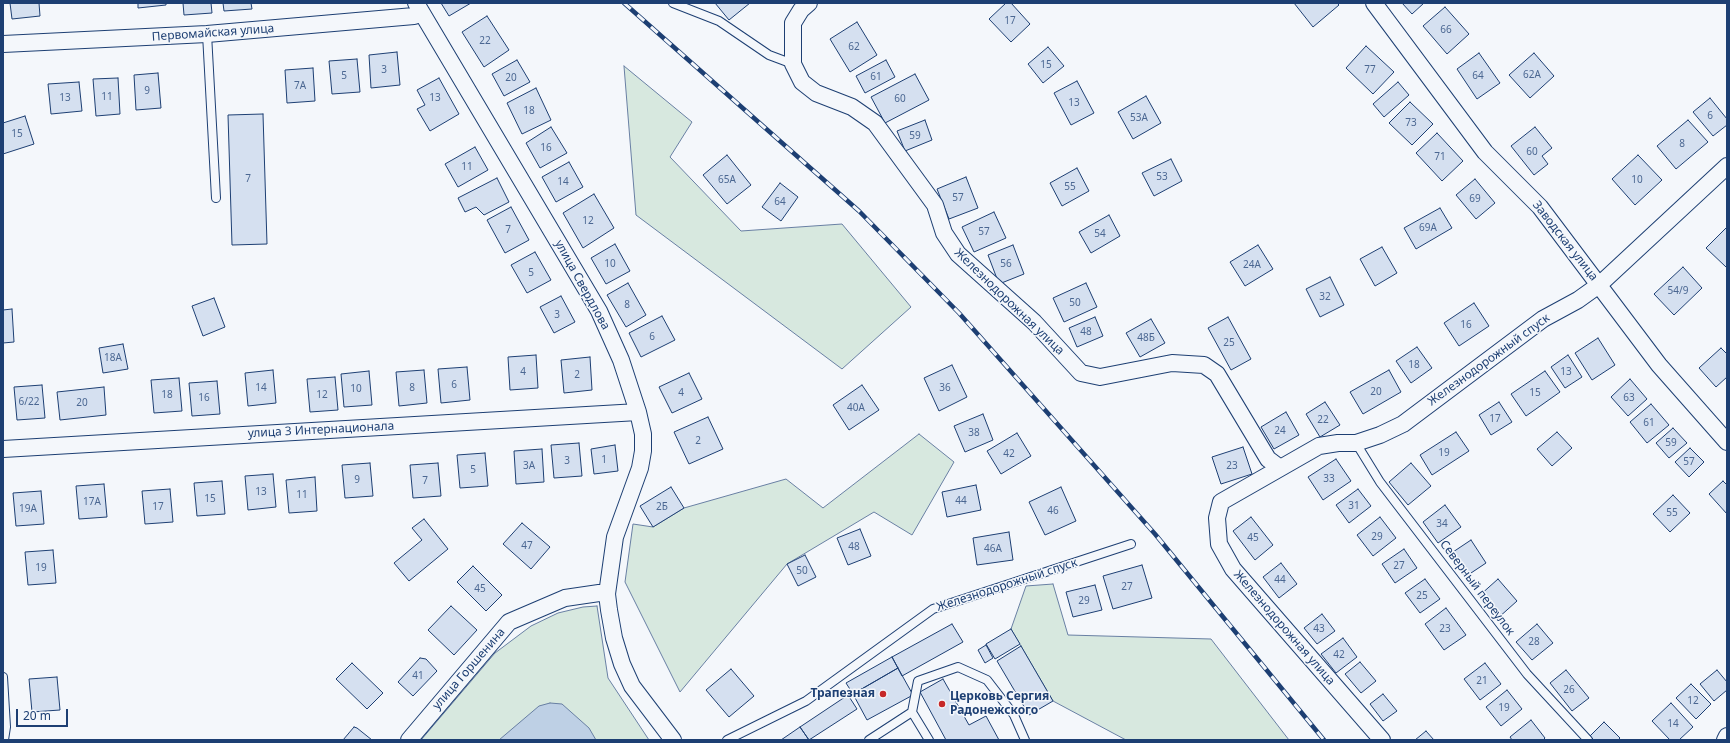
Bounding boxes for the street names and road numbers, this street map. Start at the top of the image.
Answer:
street label: Первомайская улица [151,22,275,44]
street label: Заводская улица [1529,198,1601,284]
street label: улица Свердлова [551,238,613,332]
street label: Железнодорожная улица [951,246,1067,358]
street label: Железнодорожный спуск [1425,311,1553,409]
street label: улица 3 Интернационала [247,419,395,441]
street label: Северный переулок [1436,538,1518,638]
street label: Железнодорожный спуск [935,555,1079,615]
street label: Железнодорожная улица [1230,568,1338,688]
street label: улица Горшенина [430,625,508,713]

